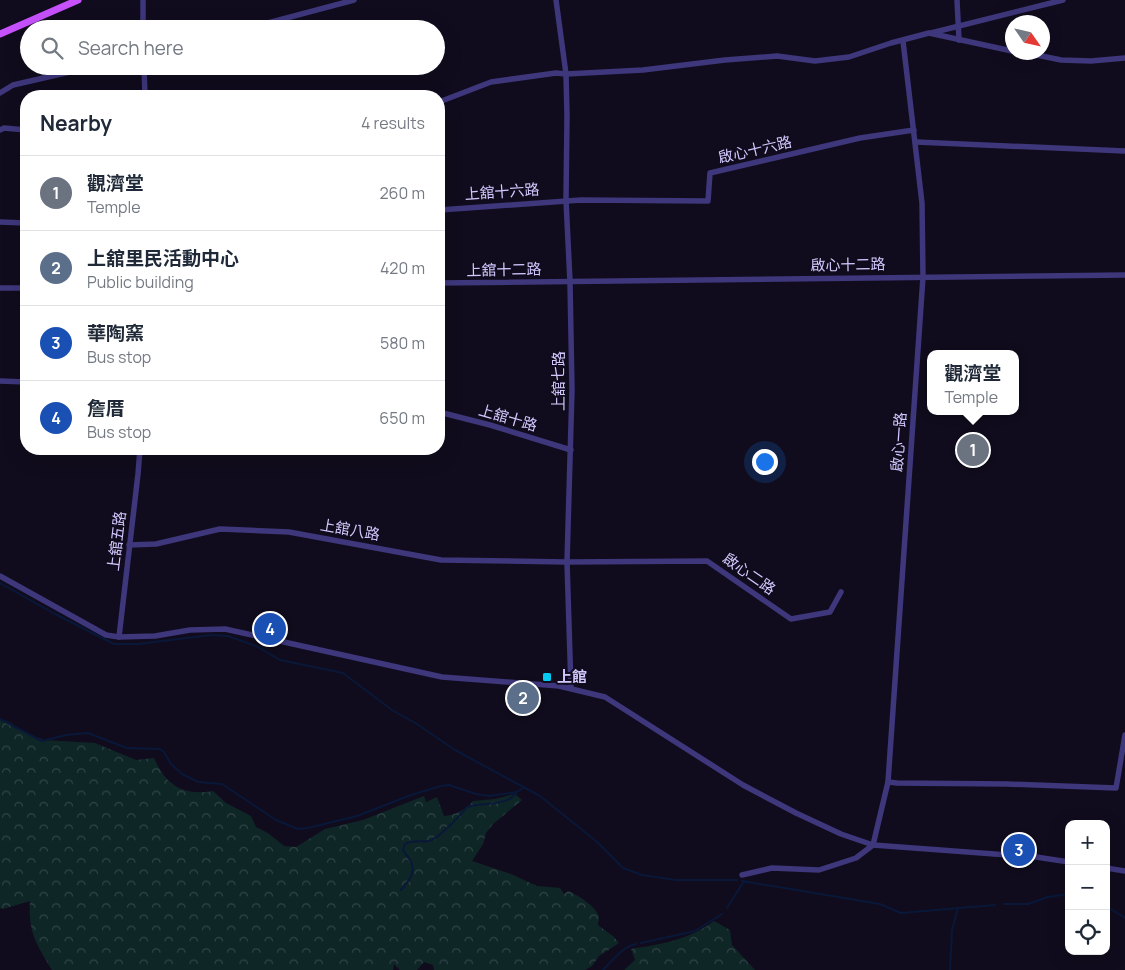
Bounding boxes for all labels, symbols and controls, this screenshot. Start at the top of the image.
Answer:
north arrow [1005,15,1050,60]
search box [20,20,445,75]
icon: search [38,34,66,62]
text: Search here [78,35,184,61]
text: Nearby [40,109,112,137]
text: 4 results [361,112,425,134]
street label: 啟心十六路 [716,131,794,168]
text: 觀濟堂 [87,170,144,196]
street label: 上舘十六路 [464,178,540,205]
text: 1 [52,182,60,204]
text: 260 m [379,182,425,204]
text: Temple [87,196,141,218]
text: 上舘里民活動中心 [87,245,239,271]
street label: 啟心十二路 [810,253,886,276]
text: 2 [51,257,61,279]
text: 420 m [380,257,425,279]
street label: 上舘十二路 [466,258,542,281]
text: Public building [87,271,194,293]
text: 華陶窯 [87,320,144,346]
text: 3 [51,332,61,354]
text: 580 m [380,332,425,354]
text: Bus stop [87,346,151,368]
popup [927,350,1019,415]
street label: 上舘七路 [548,351,569,411]
text: 觀濟堂 [944,360,1002,386]
text: Temple [944,386,998,408]
text: 詹厝 [87,395,125,421]
street label: 上舘十路 [476,399,540,436]
text: 4 [51,407,61,429]
text: 650 m [379,407,425,429]
street label: 啟心一路 [886,411,911,473]
text: Bus stop [87,421,151,443]
pin: 1 [957,431,989,469]
your location [752,449,778,475]
street label: 上舘五路 [102,510,131,572]
street label: 上舘八路 [319,514,381,545]
street label: 啟心二路 [719,548,780,599]
pin: 4 [254,610,286,648]
place label: 上館 [557,666,587,687]
marker: 上館 [541,671,553,683]
pin: 2 [507,679,539,717]
map controls [1065,820,1110,955]
button: + [1065,820,1110,865]
pin: 3 [1003,831,1035,869]
button: − [1065,865,1110,910]
button: locate [1065,910,1110,955]

